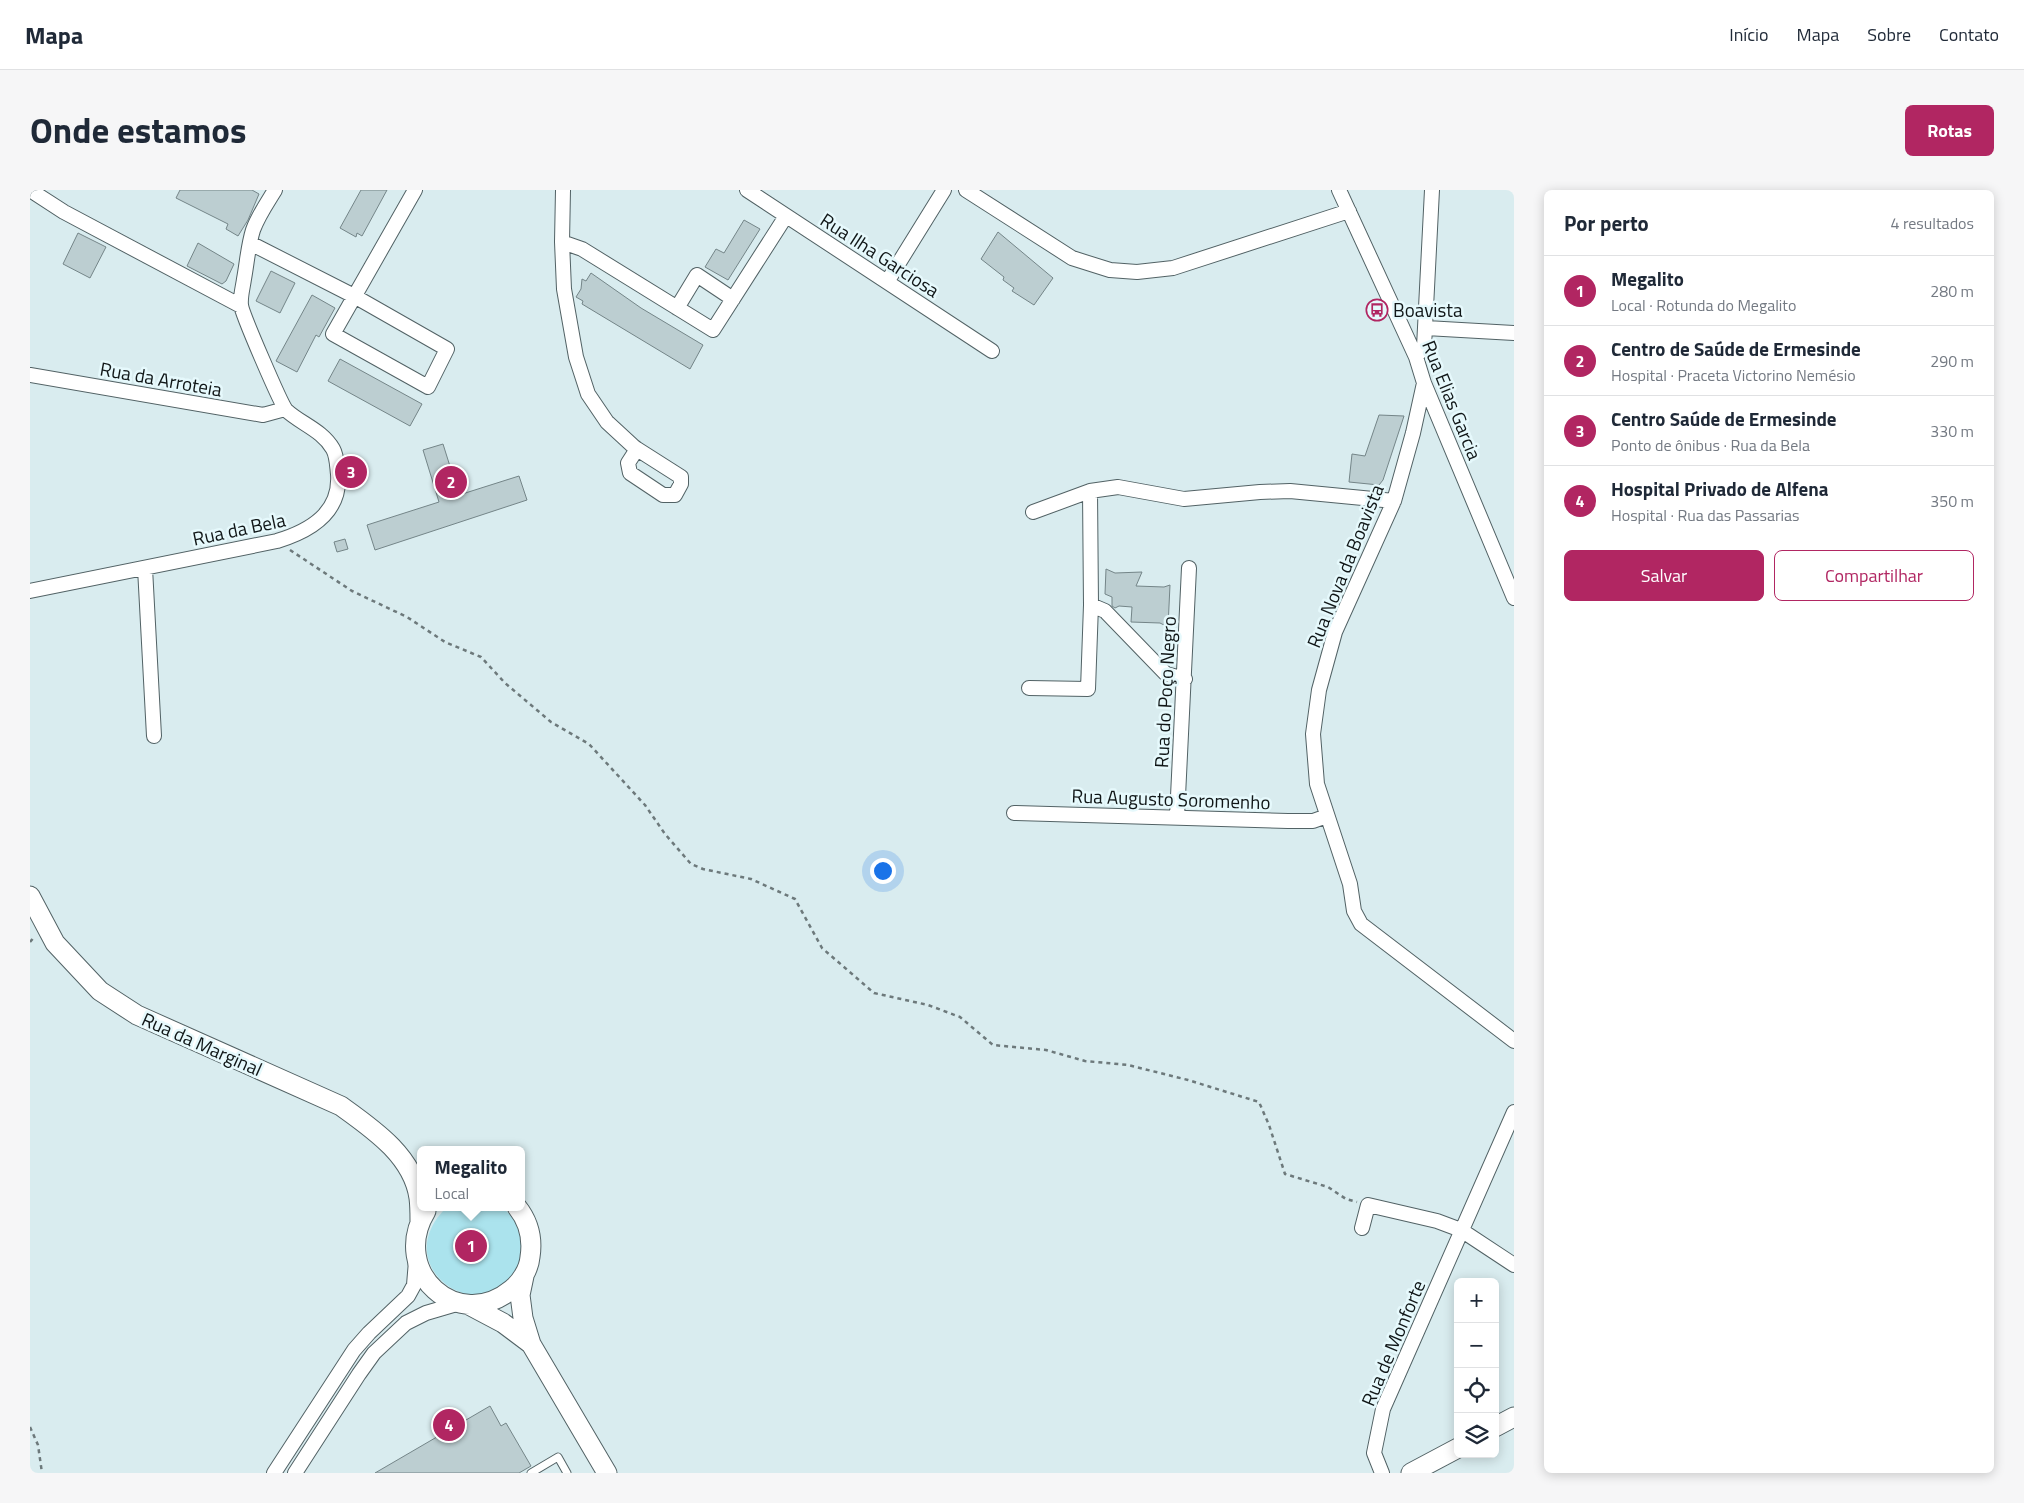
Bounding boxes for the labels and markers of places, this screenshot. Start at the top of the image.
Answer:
place label: Boavista [1393,295,1463,324]
bus stop icon: Boavista [1365,298,1389,322]
pin: 3 [335,453,367,491]
pin: 2 [435,463,467,501]
pin: 1 [455,1227,487,1265]
pin: 4 [433,1406,465,1444]

